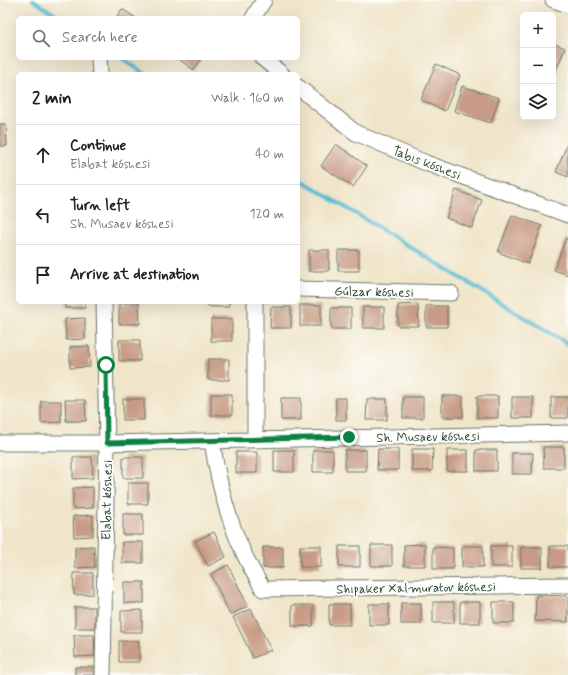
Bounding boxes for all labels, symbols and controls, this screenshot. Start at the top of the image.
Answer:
map controls [520,12,556,120]
button: + [520,12,556,48]
search box [16,16,300,60]
icon: search [30,27,52,49]
text: Search here [62,28,138,48]
button: − [520,48,556,84]
button: layers [520,84,556,120]
text: 2 min [32,87,72,109]
text: Walk · 160 m [211,90,284,107]
text: Continue [70,136,126,156]
street label: Tabıs kóshesi [390,143,463,184]
icon: ahead [32,144,54,166]
text: 40 m [255,146,284,163]
text: Elabat kóshesi [70,156,150,173]
text: Turn left [70,196,130,216]
icon: left [32,204,54,226]
text: 120 m [250,206,284,223]
text: Sh. Musaev kóshesi [70,216,173,233]
icon: arrive [32,264,54,286]
text: Arrive at destination [70,265,199,285]
street label: Gúlzar kóshesi [334,283,414,302]
route start [97,356,115,374]
route end [340,428,358,446]
street label: Sh. Musaev kóshesi [376,428,480,447]
street label: Elabat kóshesi [98,460,117,540]
street label: Shıpaker Xalmuratov kóshesi [336,579,496,598]

